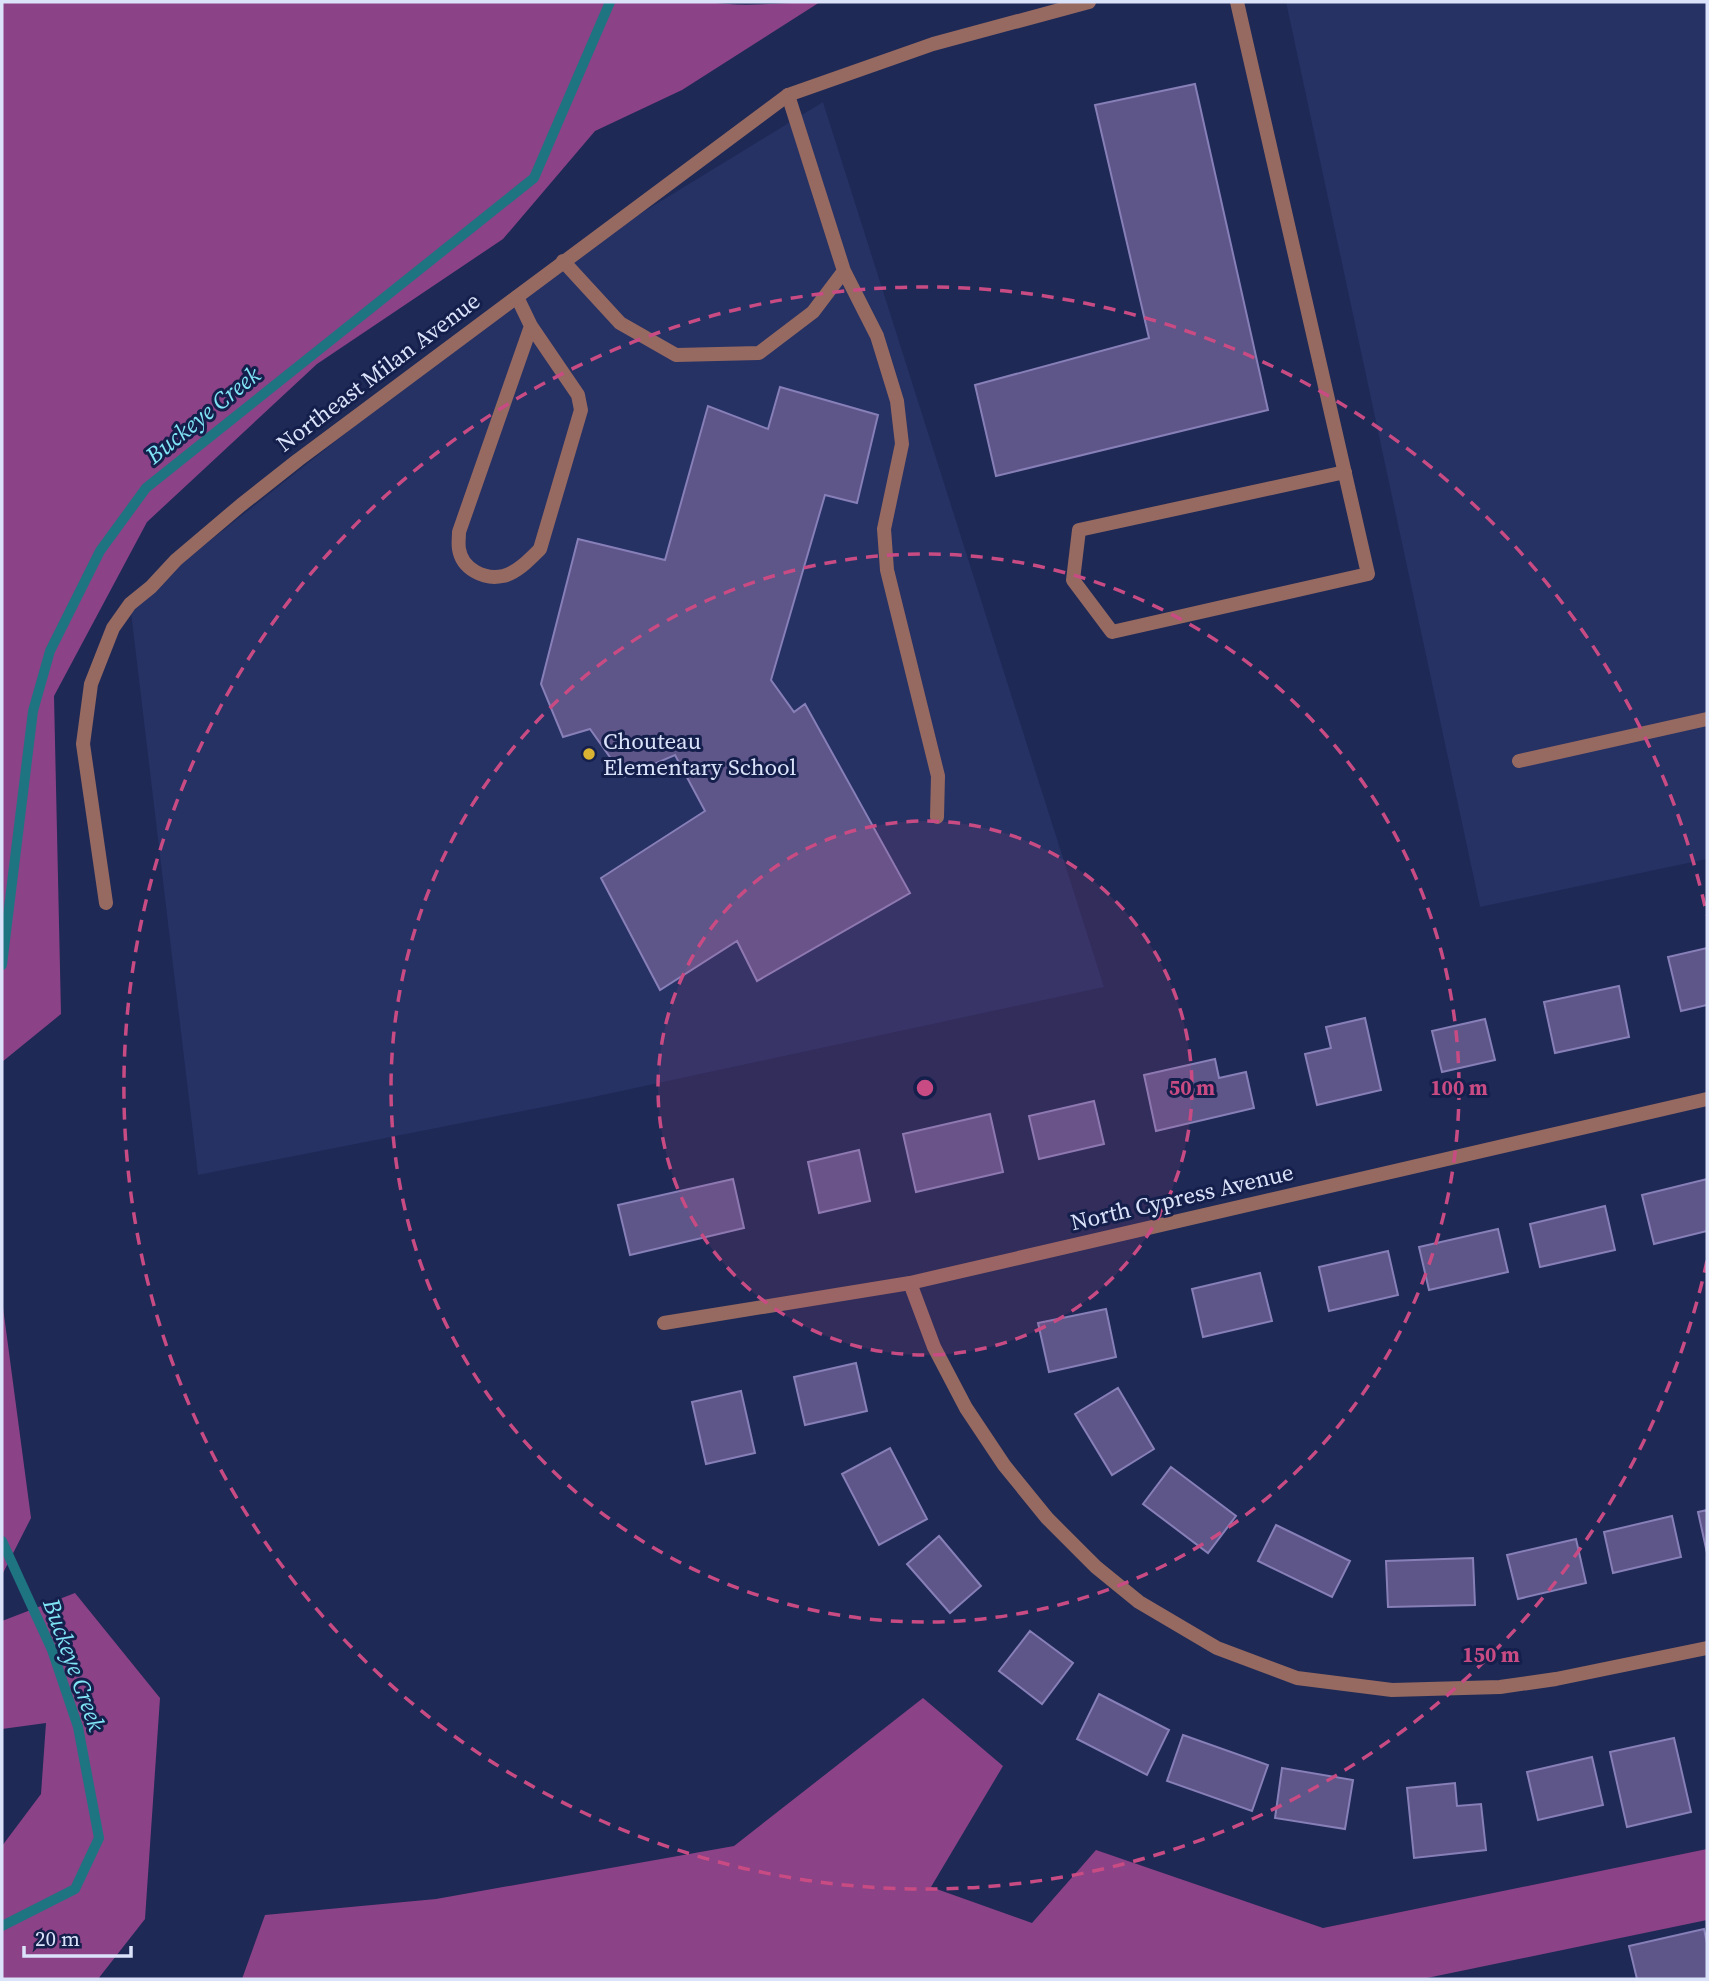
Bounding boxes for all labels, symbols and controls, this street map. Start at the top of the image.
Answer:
street label: Northeast Milan Avenue [270,285,486,459]
water label: Buckeye Creek [138,358,268,472]
place label: Chouteau Elementary School [603,725,796,783]
marker: Chouteau Elementary School [581,746,597,762]
text: 50 m [1169,1073,1215,1102]
text: 100 m [1430,1073,1488,1102]
centre of rings [913,1076,937,1100]
street label: North Cypress Avenue [1067,1156,1297,1238]
water label: Buckeye Creek [35,1593,114,1736]
text: 150 m [1462,1640,1520,1669]
scale bar [24,1914,131,1958]
text: 20 m [35,1924,80,1953]

